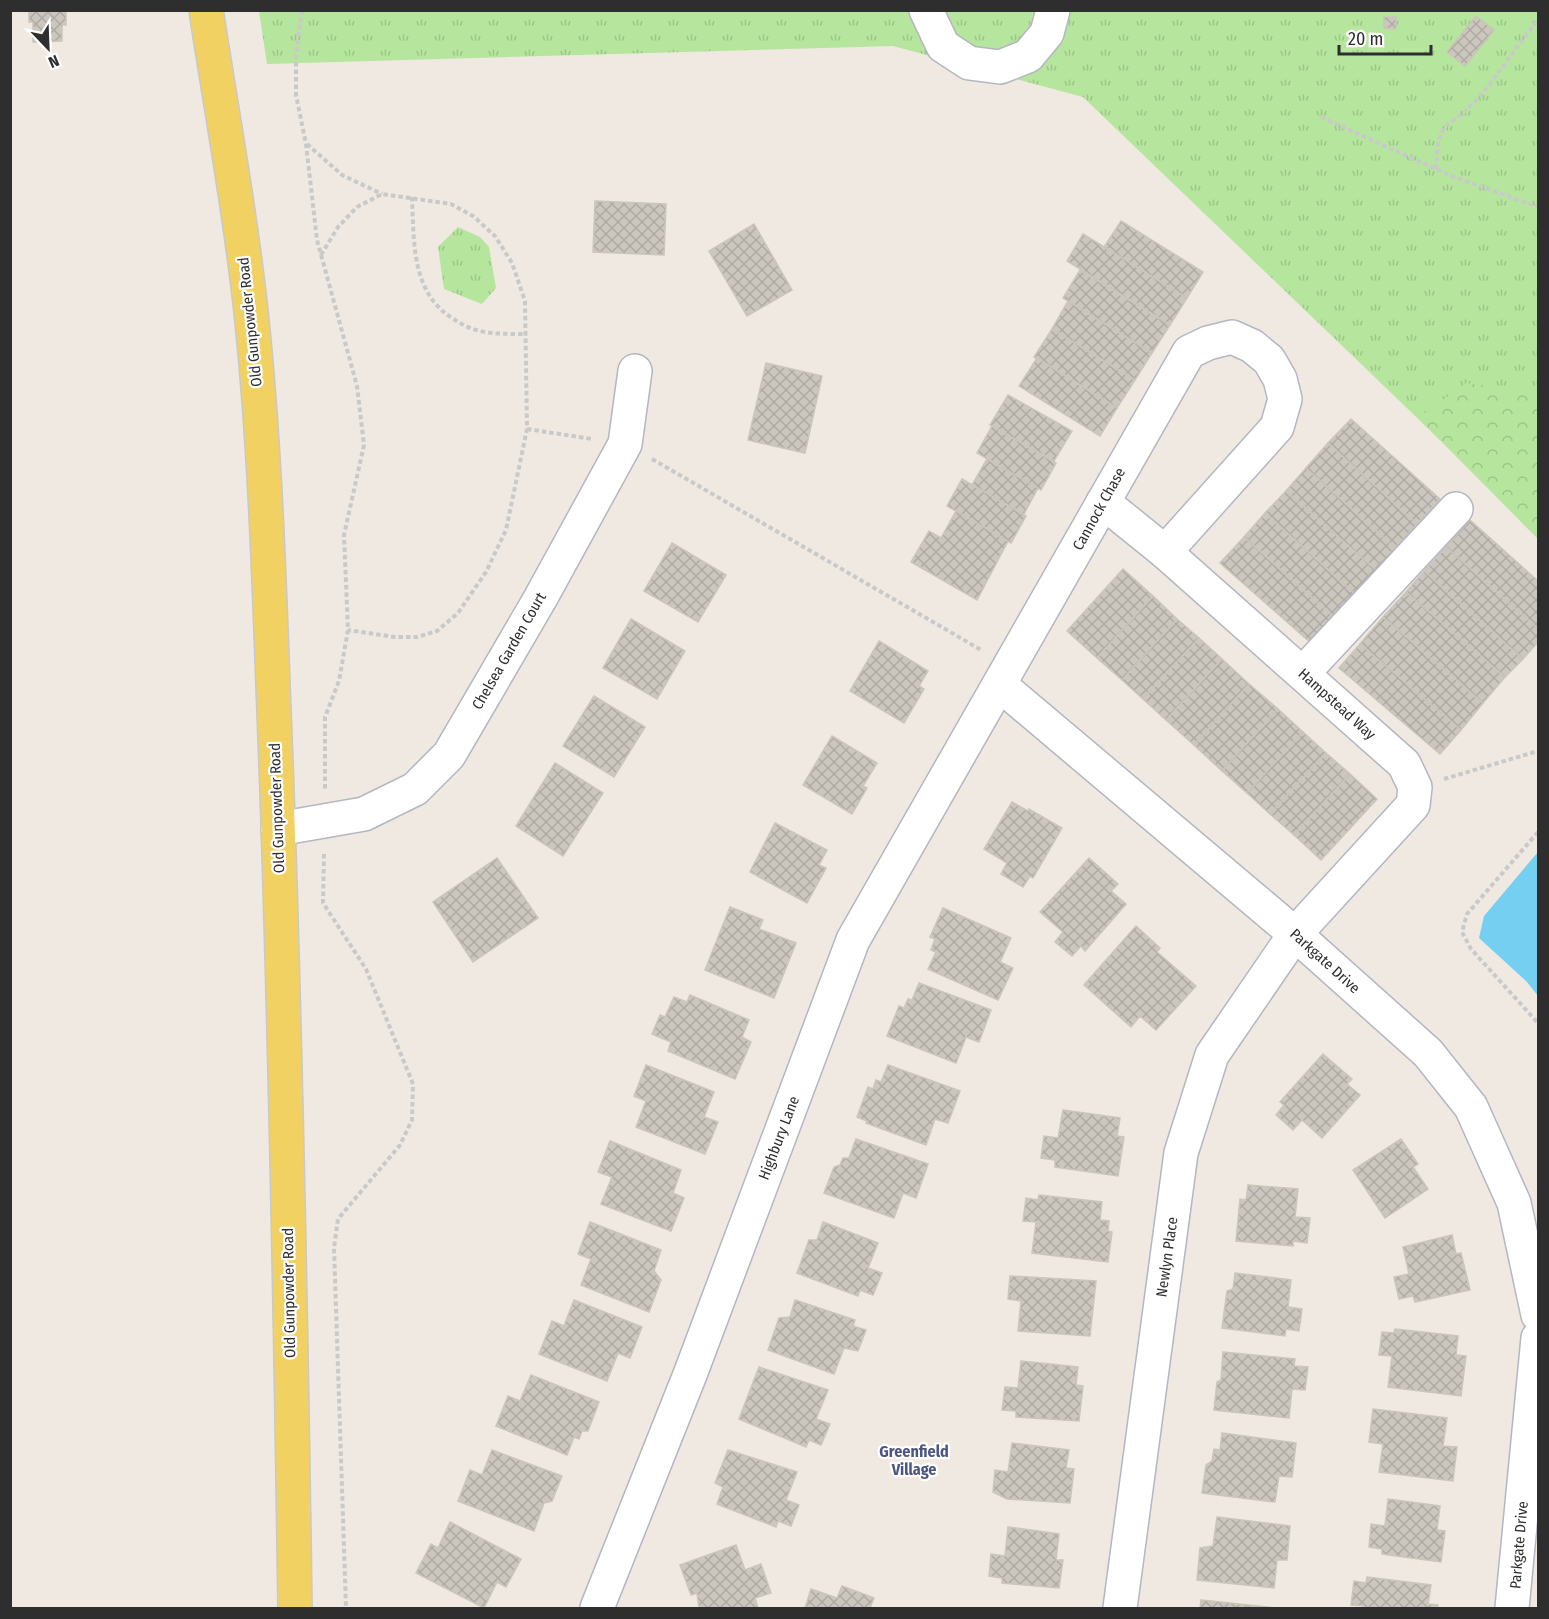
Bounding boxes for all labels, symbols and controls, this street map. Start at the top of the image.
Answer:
north arrow [18,18,78,78]
scale bar [1339,18,1430,56]
text: 20 m [1348,28,1383,50]
text: N [46,51,62,72]
street label: Old Gunpowder Road [234,256,266,388]
street label: Cannock Chase [1069,464,1129,554]
street label: Chelsea Garden Court [468,589,550,713]
street label: Hampstead Way [1295,665,1380,744]
street label: Old Gunpowder Road [266,743,288,873]
street label: Parkgate Drive [1286,925,1364,997]
street label: Highbury Lane [755,1094,803,1182]
street label: Newlyn Place [1152,1216,1182,1298]
street label: Old Gunpowder Road [279,1228,299,1358]
district label: Greenfield Village [879,1442,949,1479]
street label: Parkgate Drive [1506,1500,1532,1590]

